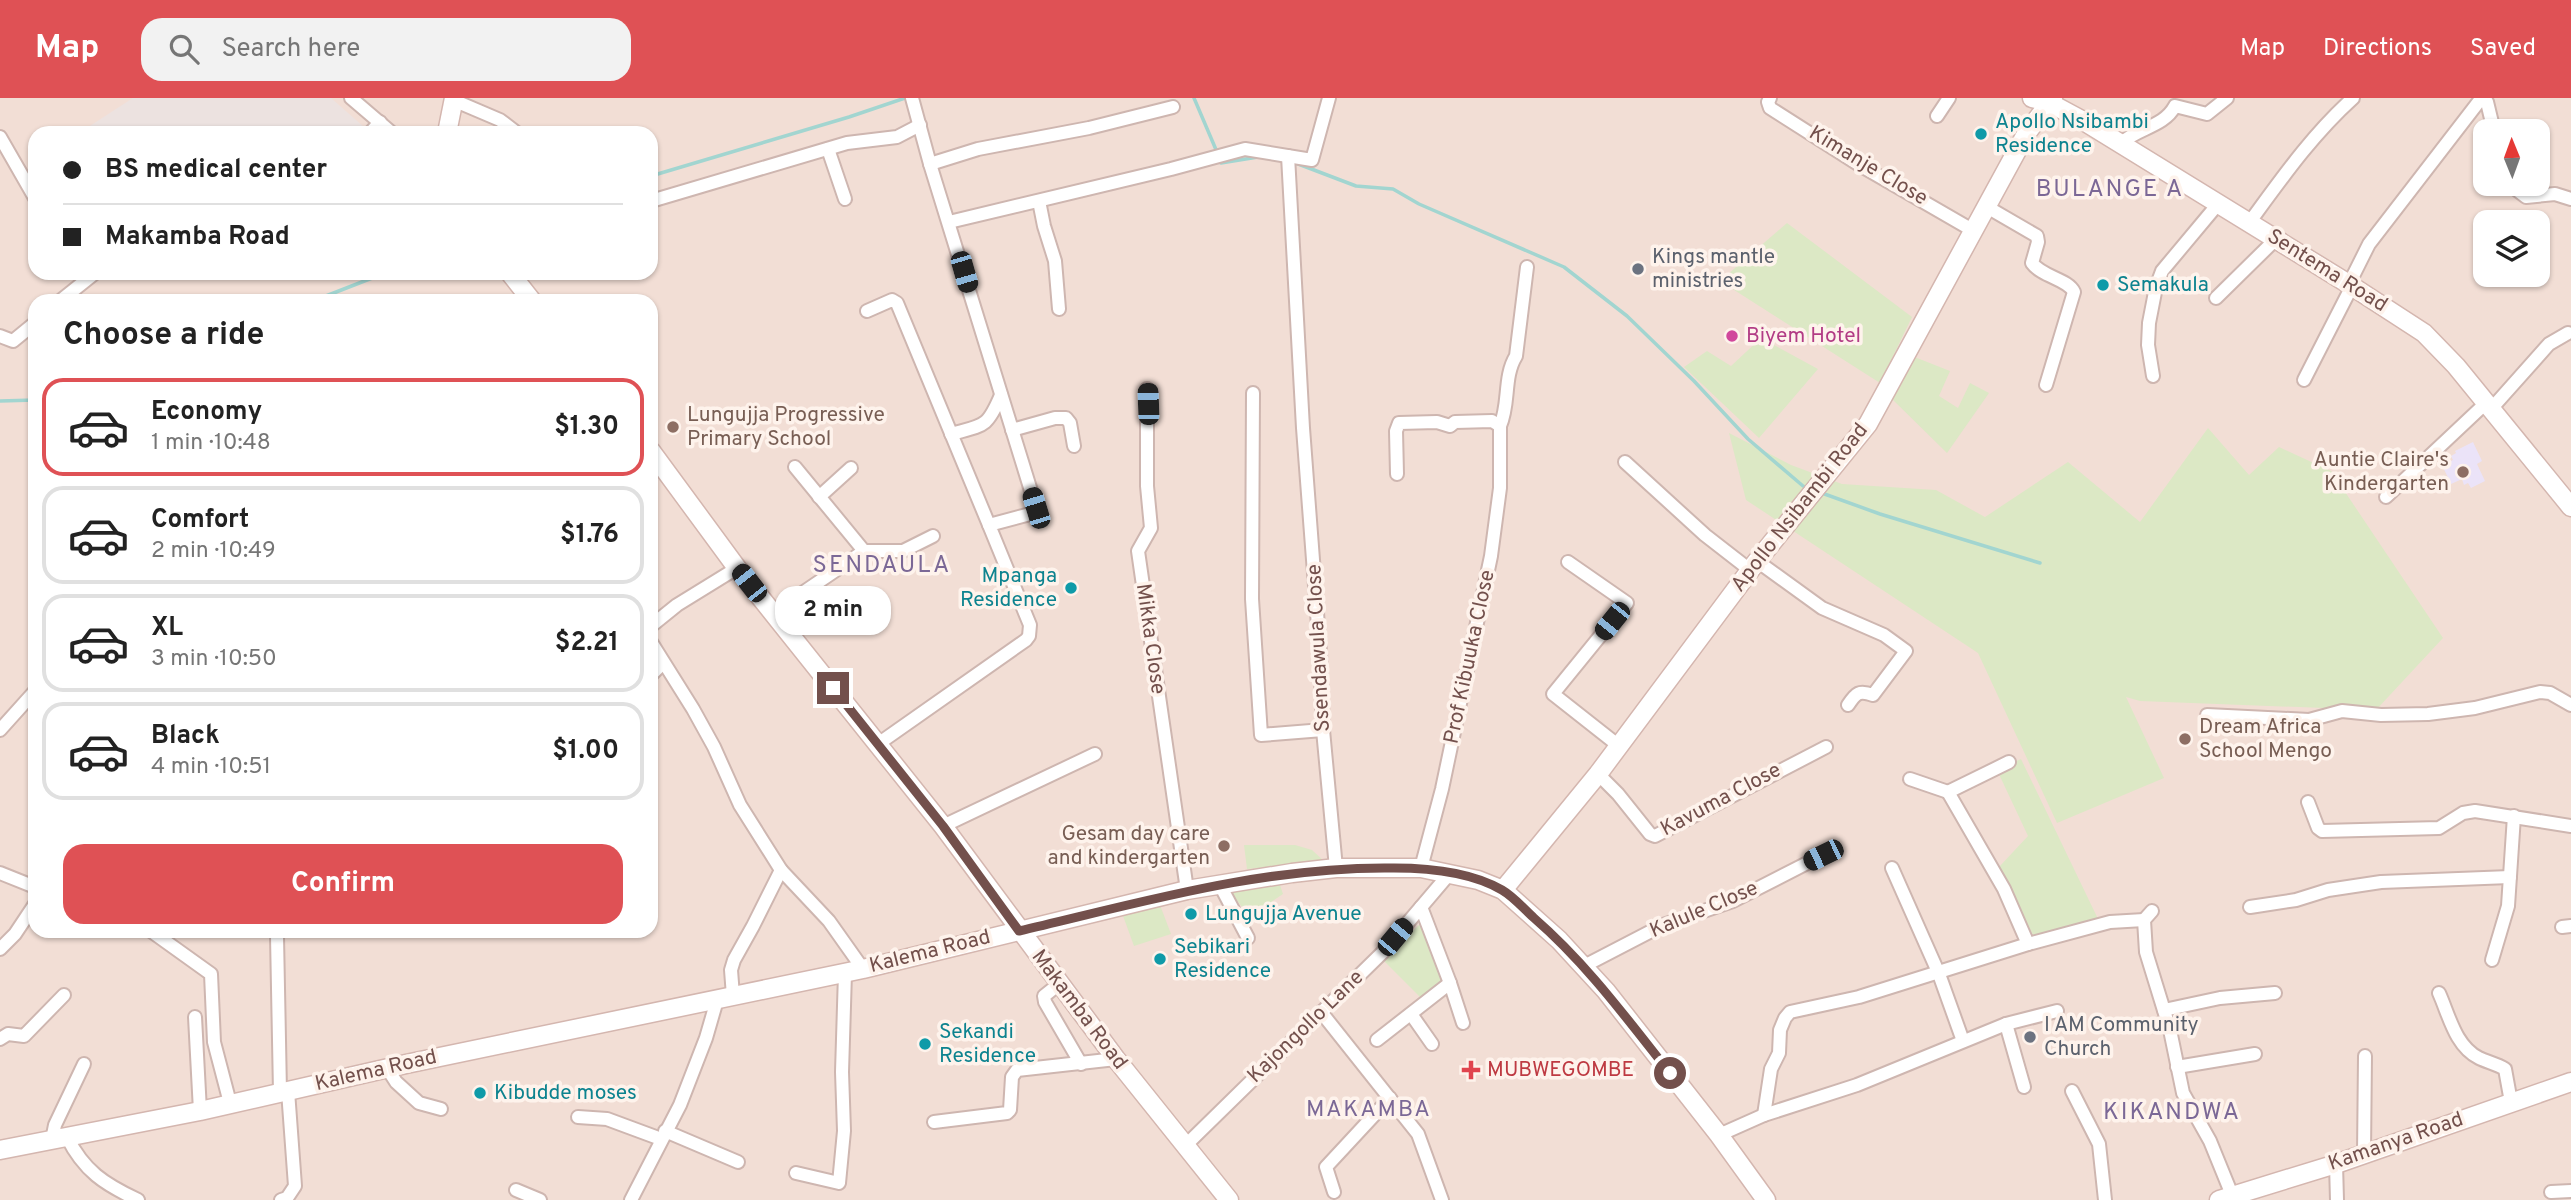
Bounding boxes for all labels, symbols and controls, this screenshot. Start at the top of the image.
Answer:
search box [141,18,631,81]
text: Map [35,28,99,70]
icon: search [165,30,203,68]
text: Search here [221,33,360,66]
text: Map [2240,34,2285,64]
text: Directions [2323,34,2432,64]
text: Saved [2470,34,2536,64]
place label: Apollo Nsibambi Residence [1995,109,2149,160]
north arrow [2473,119,2550,196]
map controls [2473,119,2550,287]
street label: Kimanje Close [1804,120,1932,212]
marker: Apollo Nsibambi Residence [1973,126,1989,142]
text: BS medical center [105,154,327,187]
district label: BULANGE A [2036,175,2184,205]
button: layers [2473,210,2550,287]
text: Makamba Road [105,221,290,254]
street label: Sentema Road [2262,223,2392,319]
place label: Kings mantle ministries [1652,244,1775,295]
car [949,249,980,295]
marker: Kings mantle ministries [1630,261,1646,277]
place label: Semakula [2117,272,2209,299]
marker: Semakula [2095,277,2111,293]
text: Choose a ride [63,316,264,356]
place label: Biyem Hotel [1746,323,1861,350]
marker: Biyem Hotel [1724,328,1740,344]
car [1137,383,1160,425]
icon: car [67,396,130,459]
text: Economy [151,396,262,429]
place label: Lungujja Progressive Primary School [687,402,885,453]
text: $1.30 [554,411,619,444]
street label: Apollo Nsibambi Road [1726,418,1874,598]
marker: Lungujja Progressive Primary School [665,419,681,435]
text: 1 min · 10:48 [151,429,271,458]
place label: Auntie Claire's Kindergarten [2314,447,2449,498]
marker: Auntie Claire's Kindergarten [2455,464,2471,480]
car [1020,485,1053,531]
icon: car [67,504,130,567]
text: Comfort [151,504,249,537]
text: $1.76 [560,519,619,552]
text: 2 min · 10:49 [151,537,276,566]
district label: SENDAULA [813,551,951,581]
car [728,560,771,606]
place label: Mpanga Residence [960,563,1057,614]
street label: Ssendawula Close [1301,563,1337,733]
street label: Prof Kibuuka Close [1438,568,1502,746]
marker: Mpanga Residence [1063,580,1079,596]
street label: Mikka Close [1129,582,1171,696]
callout: 2 min [775,587,891,636]
text: 2 min [803,596,863,625]
car [1591,598,1634,644]
icon: car [67,612,130,675]
text: XL [151,612,183,645]
text: $2.21 [555,627,619,660]
text: 3 min · 10:50 [151,645,277,674]
route end [817,672,849,704]
place label: Dream Africa School Mengo [2199,714,2332,765]
icon: car [67,720,130,783]
text: Black [151,720,220,753]
marker: Dream Africa School Mengo [2177,731,2193,747]
text: $1.00 [552,735,619,768]
text: 4 min · 10:51 [151,753,271,782]
street label: Kavuma Close [1656,757,1786,843]
place label: Gesam day care and kindergarten [1047,821,1210,872]
car [1800,836,1847,874]
marker: Gesam day care and kindergarten [1216,838,1232,854]
button: Confirm [63,844,623,924]
street label: Kalule Close [1646,875,1762,945]
place label: Lungujja Avenue [1205,901,1362,928]
marker: Lungujja Avenue [1183,906,1199,922]
car [1374,914,1417,960]
street label: Kalema Road [867,924,993,980]
place label: Sebikari Residence [1174,934,1271,985]
street label: Makamba Road [1025,944,1133,1076]
marker: Sebikari Residence [1152,951,1168,967]
street label: Kajongollo Lane [1242,965,1370,1089]
place label: I AM Community Church [2044,1012,2199,1063]
place label: Sekandi Residence [939,1019,1036,1070]
marker: I AM Community Church [2022,1029,2038,1045]
marker: Sekandi Residence [917,1036,933,1052]
street label: Kalema Road [313,1044,439,1098]
place label: MUBWEGOMBE [1487,1057,1634,1084]
route start [1654,1057,1686,1089]
marker: MUBWEGOMBE [1461,1060,1481,1080]
place label: Kibudde moses [494,1080,637,1107]
marker: Kibudde moses [472,1085,488,1101]
district label: MAKAMBA [1306,1096,1432,1125]
district label: KIKANDWA [2103,1098,2241,1128]
street label: Kamanya Road [2325,1106,2467,1178]

